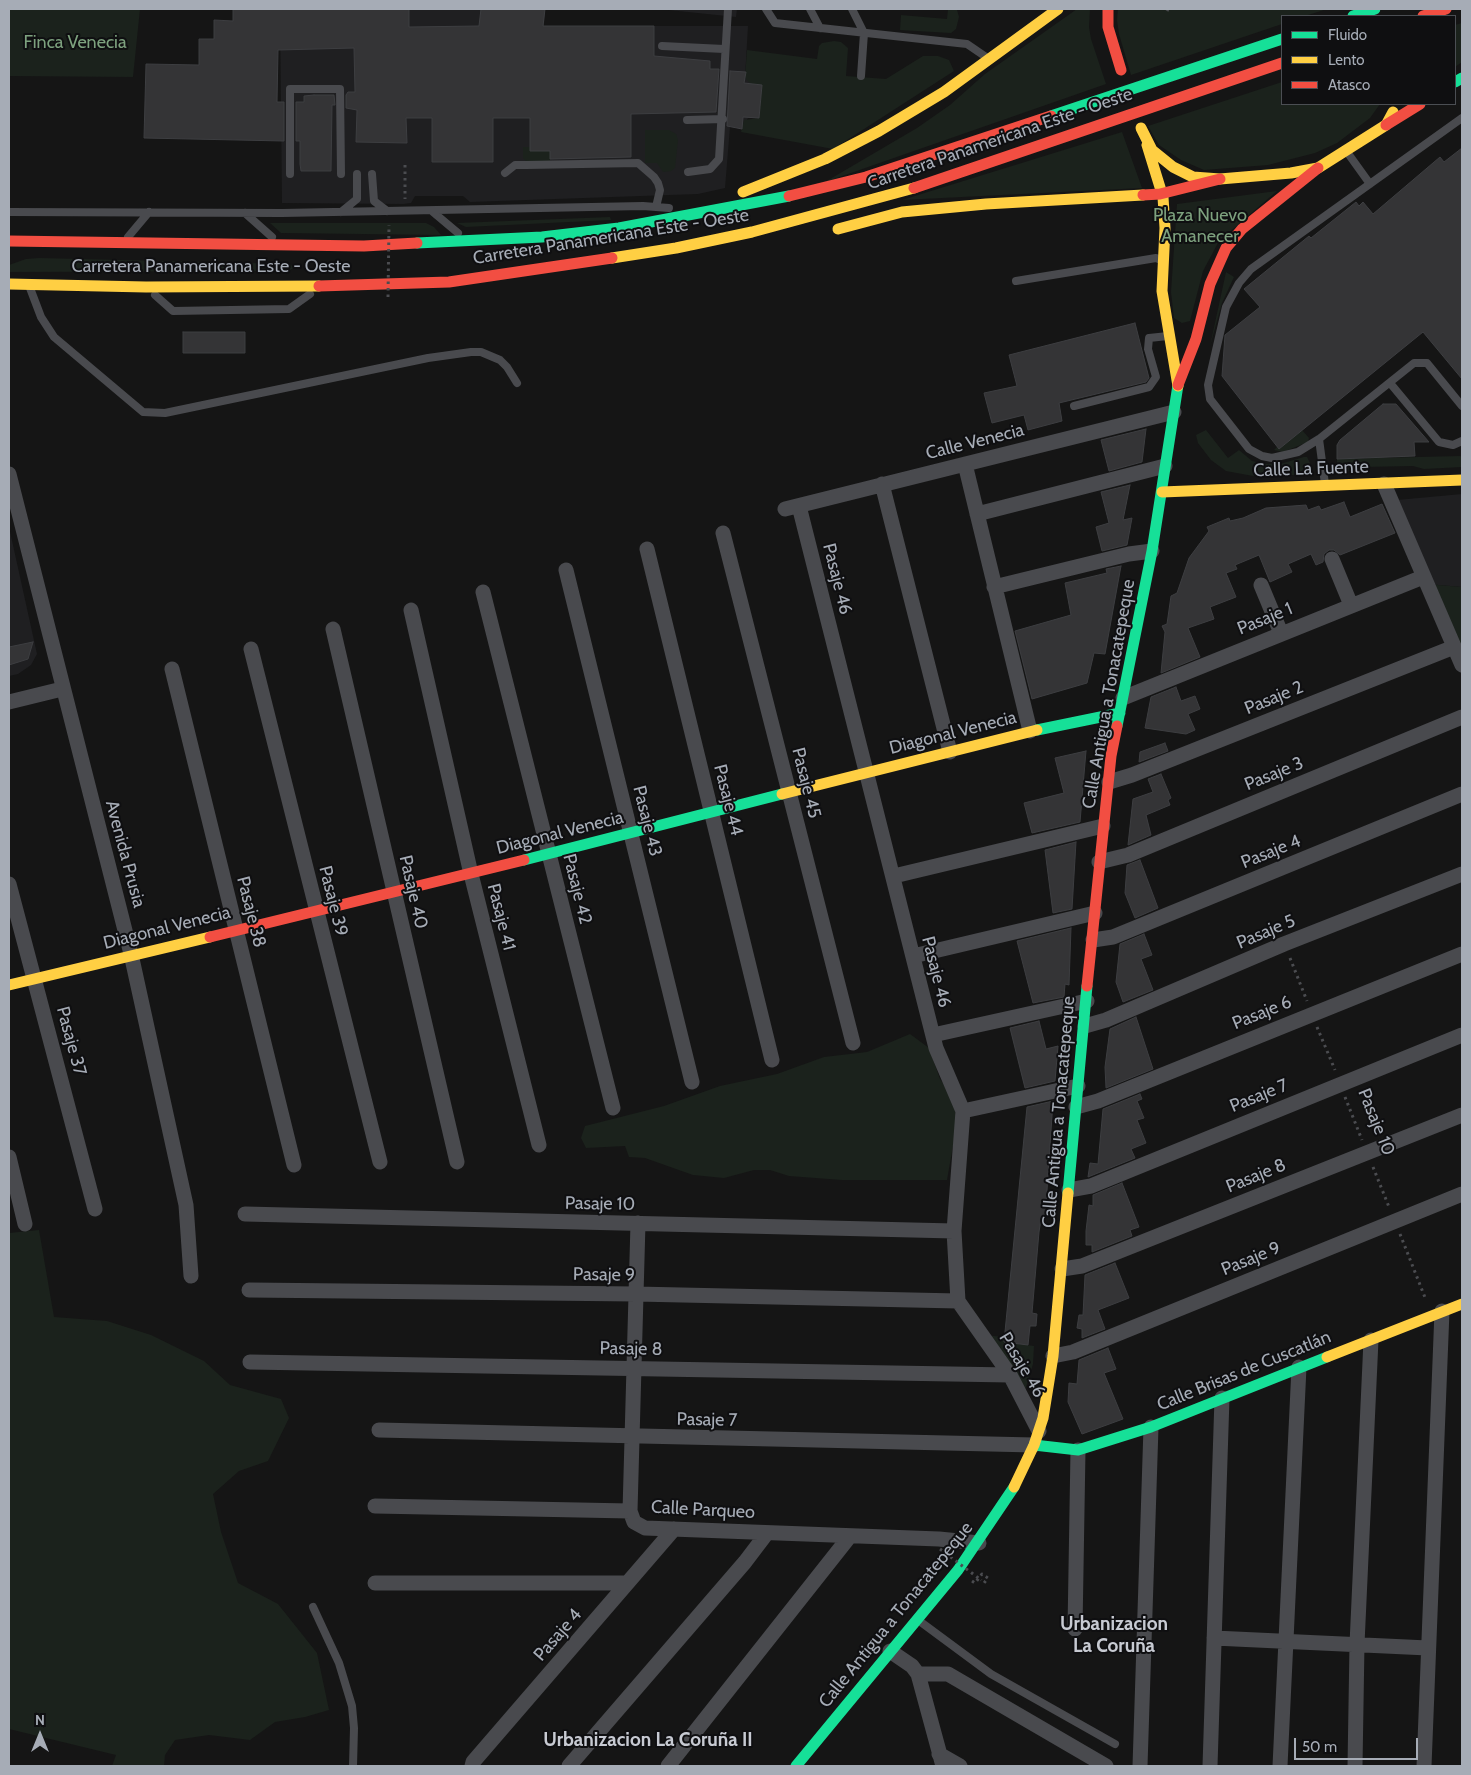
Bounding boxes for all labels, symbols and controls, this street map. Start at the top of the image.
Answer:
legend [1281,15,1456,105]
text: Fluido [1328,26,1367,44]
park label: Finca Venecia [23,32,127,54]
text: Lento [1328,51,1365,69]
text: Atasco [1328,76,1370,94]
street label: Carretera Panamericana Este - Oeste [865,83,1135,195]
street label: Carretera Panamericana Este - Oeste [472,205,750,269]
park label: Plaza Nuevo Amanecer [1153,205,1247,248]
street label: Carretera Panamericana Este - Oeste [72,256,350,278]
street label: Calle Venecia [924,419,1026,465]
street label: Calle La Fuente [1253,456,1369,482]
street label: Pasaje 46 [818,541,856,617]
street label: Calle Antigua a Tonacatepeque [1078,578,1140,810]
street label: Pasaje 1 [1234,598,1296,640]
street label: Pasaje 2 [1242,677,1306,719]
street label: Diagonal Venecia [887,707,1019,759]
street label: Pasaje 45 [787,745,825,821]
street label: Pasaje 3 [1241,752,1307,796]
street label: Pasaje 44 [709,762,747,838]
street label: Pasaje 43 [628,783,666,859]
street label: Avenida Prusia [100,798,150,910]
street label: Diagonal Venecia [494,807,626,859]
street label: Pasaje 4 [1238,830,1304,874]
street label: Pasaje 42 [558,852,596,926]
street label: Pasaje 40 [394,853,432,931]
street label: Pasaje 39 [314,864,352,938]
street label: Pasaje 38 [232,874,270,950]
street label: Pasaje 41 [482,881,520,953]
street label: Diagonal Venecia [101,902,233,954]
street label: Pasaje 5 [1233,910,1299,954]
street label: Pasaje 46 [917,934,955,1010]
street label: Pasaje 6 [1229,991,1295,1035]
street label: Calle Antigua a Tonacatepeque [1038,995,1080,1229]
street label: Pasaje 37 [51,1004,91,1078]
street label: Pasaje 7 [1227,1075,1291,1117]
street label: Pasaje 10 [1353,1085,1399,1159]
street label: Pasaje 8 [1223,1154,1289,1198]
street label: Pasaje 10 [565,1193,635,1215]
street label: Pasaje 9 [1218,1237,1284,1281]
street label: Pasaje 9 [573,1264,635,1286]
street label: Calle Brisas de Cuscatlán [1154,1326,1334,1416]
street label: Pasaje 46 [994,1328,1050,1402]
street label: Pasaje 8 [599,1338,663,1360]
street label: Pasaje 7 [676,1409,738,1431]
street label: Calle Parqueo [650,1496,756,1524]
street label: Calle Antigua a Tonacatepeque [814,1518,978,1712]
street label: Pasaje 4 [529,1604,587,1666]
district label: Urbanizacion La Coruña [1060,1613,1168,1657]
north arrow [15,1710,65,1760]
text: N [35,1711,45,1729]
scale bar [1296,1728,1420,1760]
district label: Urbanizacion La Coruña II [543,1729,753,1751]
text: 50 m [1302,1738,1337,1756]

